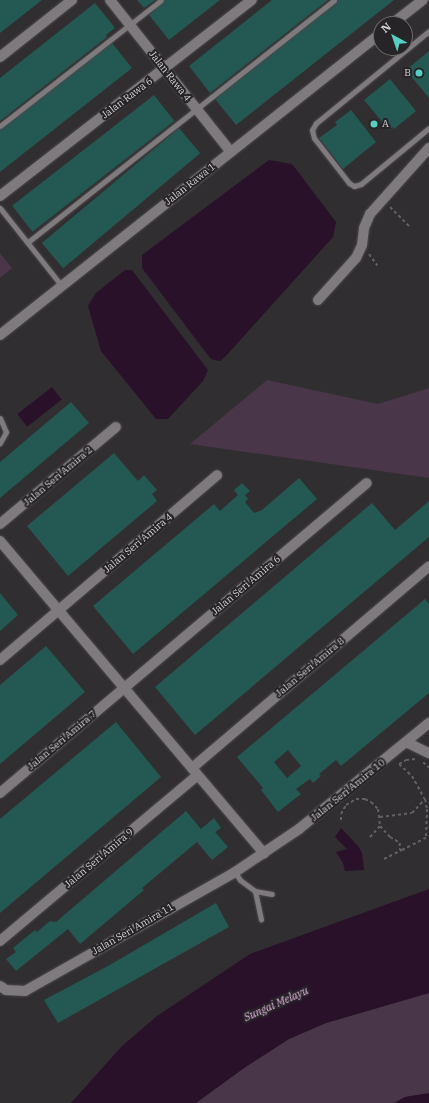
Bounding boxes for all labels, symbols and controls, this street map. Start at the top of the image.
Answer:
north arrow [373,16,413,56]
text: N [378,19,394,36]
street label: Jalan Rawa 4 [147,48,193,104]
place label: B [404,67,411,79]
marker: B [414,68,424,78]
street label: Jalan Rawa 6 [99,75,155,121]
place label: A [382,118,389,130]
marker: A [369,119,379,129]
street label: Jalan Rawa 1 [162,161,218,207]
street label: Jalan Seri Amira 2 [21,444,95,508]
street label: Jalan Seri Amira 4 [101,511,175,575]
street label: Jalan Seri Amira 6 [209,553,283,617]
street label: Jalan Seri Amira 8 [273,635,347,699]
street label: Jalan Seri Amira 7 [25,708,99,772]
street label: Jalan Seri Amira 10 [308,756,388,824]
street label: Jalan Seri Amira 9 [62,826,136,890]
street label: Jalan Seri Amira 11 [90,901,176,957]
water label: Sungai Melayu [242,984,310,1024]

